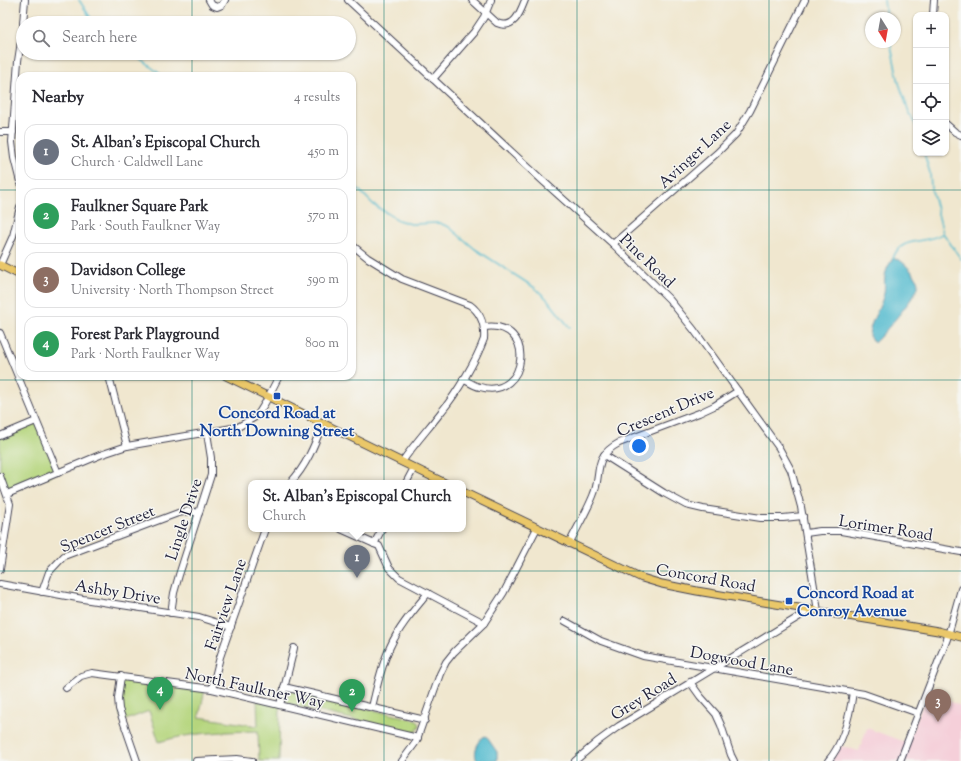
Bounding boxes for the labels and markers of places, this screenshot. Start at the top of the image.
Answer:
marker: Concord Road at North Downing Street [272,391,282,401]
place label: Concord Road at North Downing Street [200,403,355,444]
pin: 1 [344,545,370,578]
place label: Concord Road at Conroy Avenue [797,583,915,624]
marker: Concord Road at Conroy Avenue [784,596,794,606]
pin: 4 [147,677,173,710]
pin: 2 [339,679,365,712]
pin: 3 [925,689,951,722]

